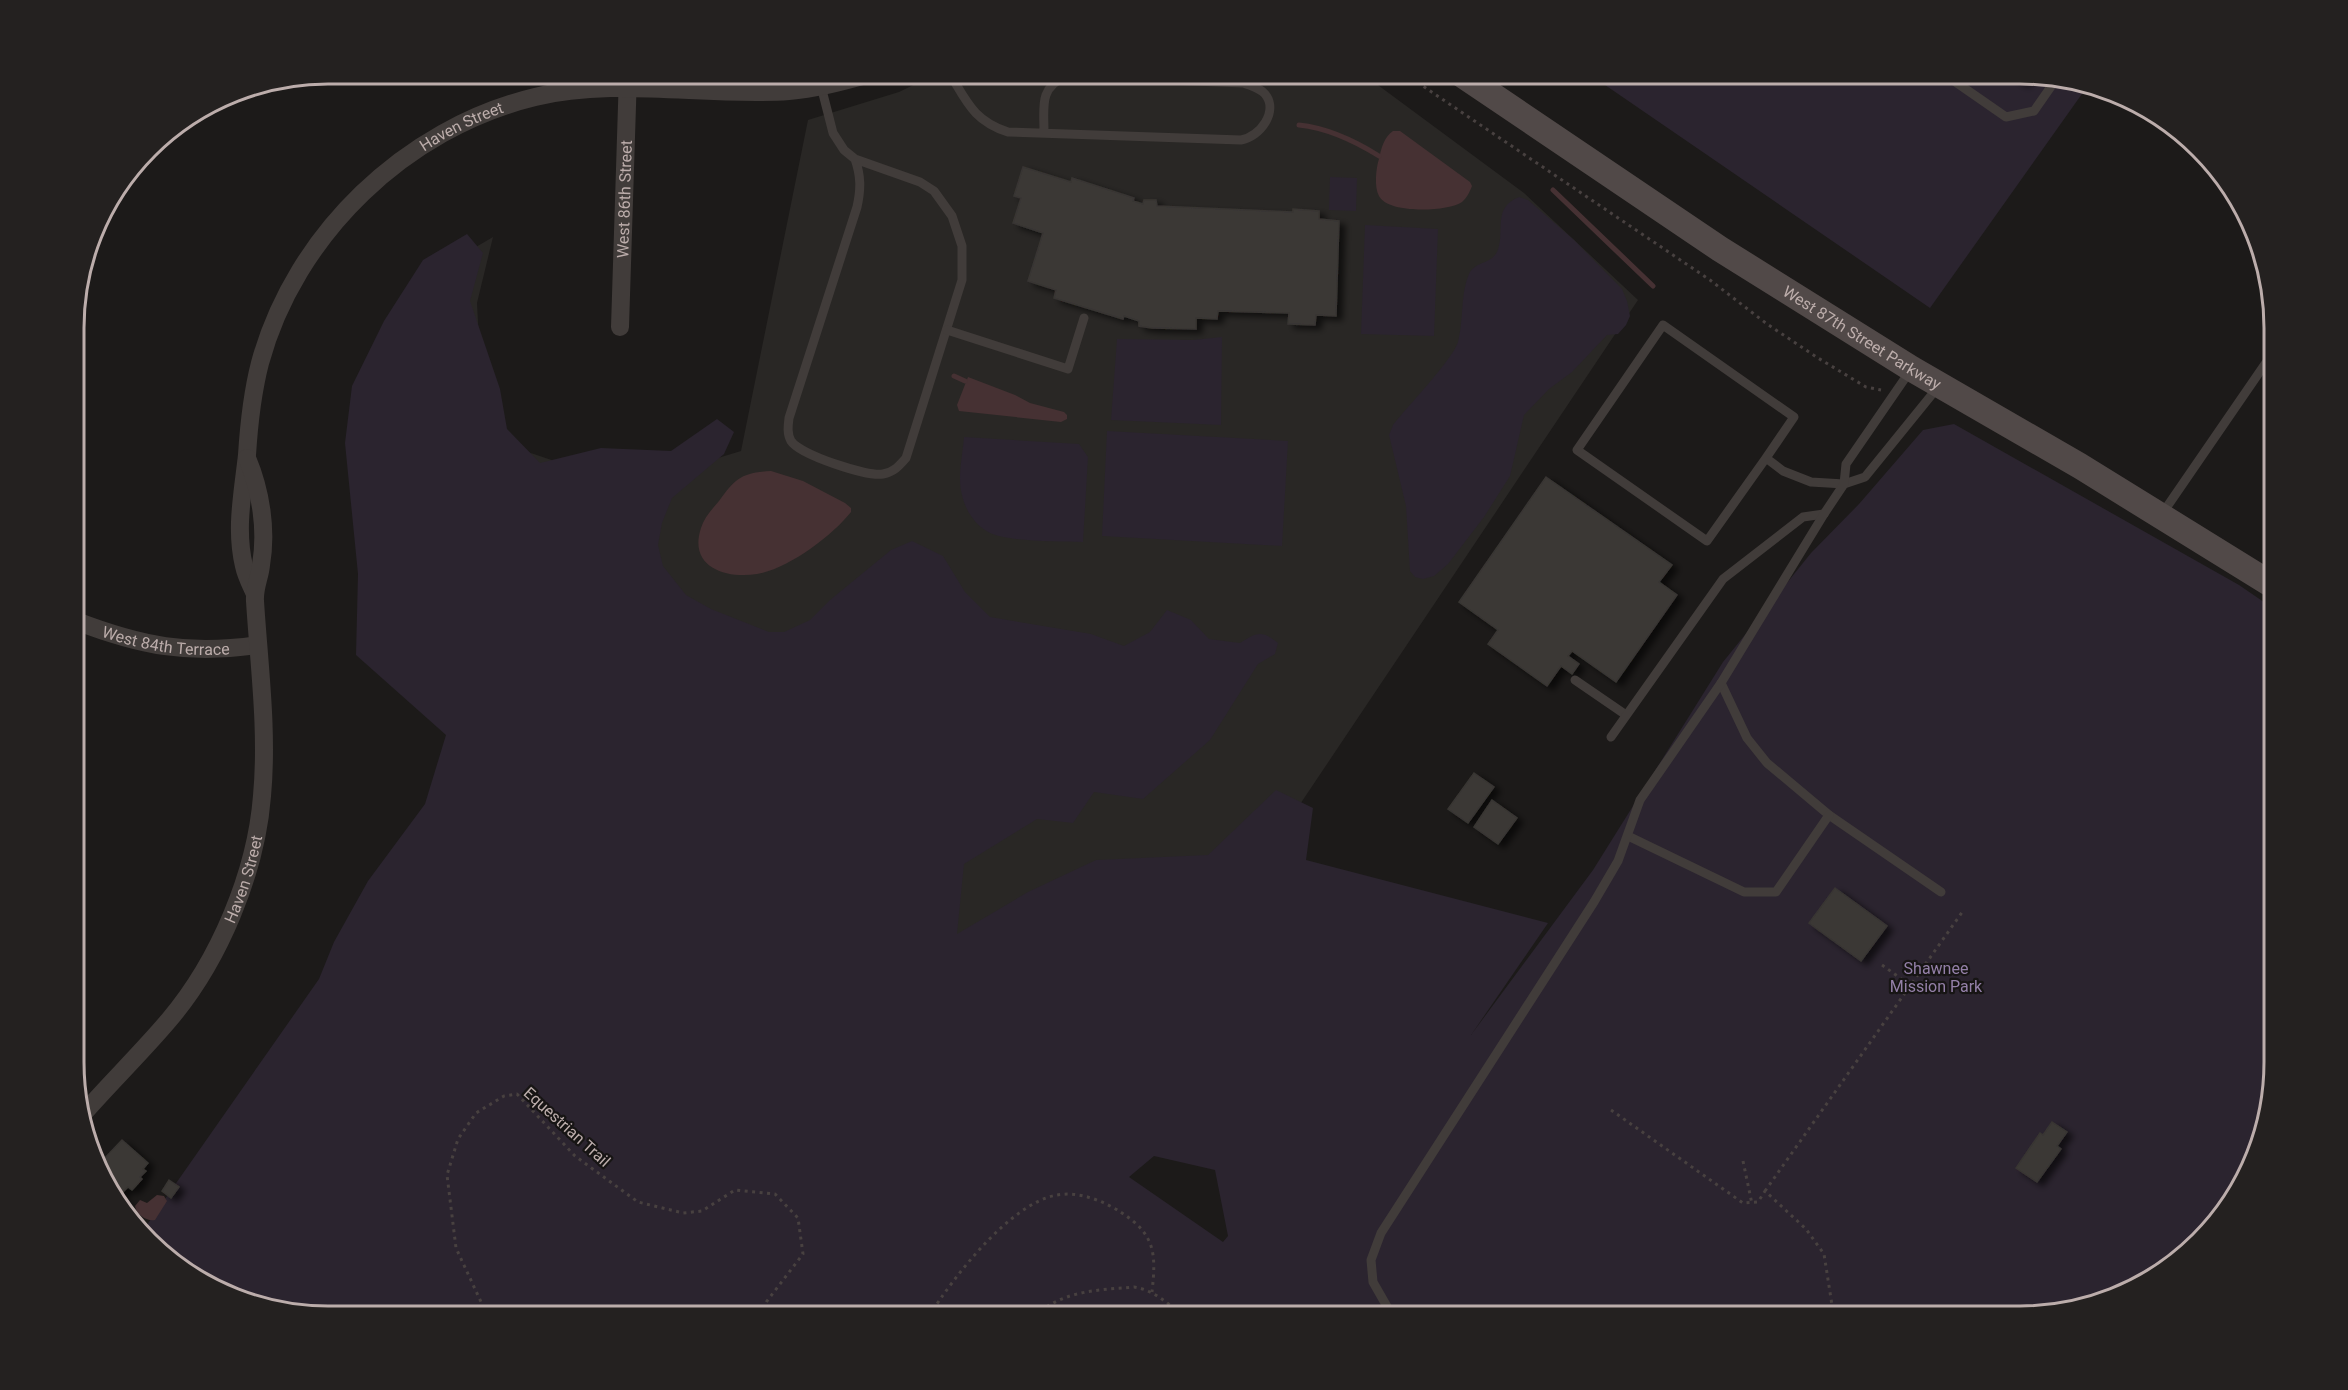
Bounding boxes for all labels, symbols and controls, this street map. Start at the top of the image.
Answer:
street label: Haven Street [416,98,506,155]
street label: West 86th Street [613,140,635,258]
street label: West 87th Street Parkway [1780,281,1945,394]
street label: West 84th Terrace [100,622,230,659]
street label: Haven Street [220,833,266,926]
park label: Shawnee Mission Park [1890,959,1983,996]
street label: Equestrian Trail [520,1083,614,1171]

